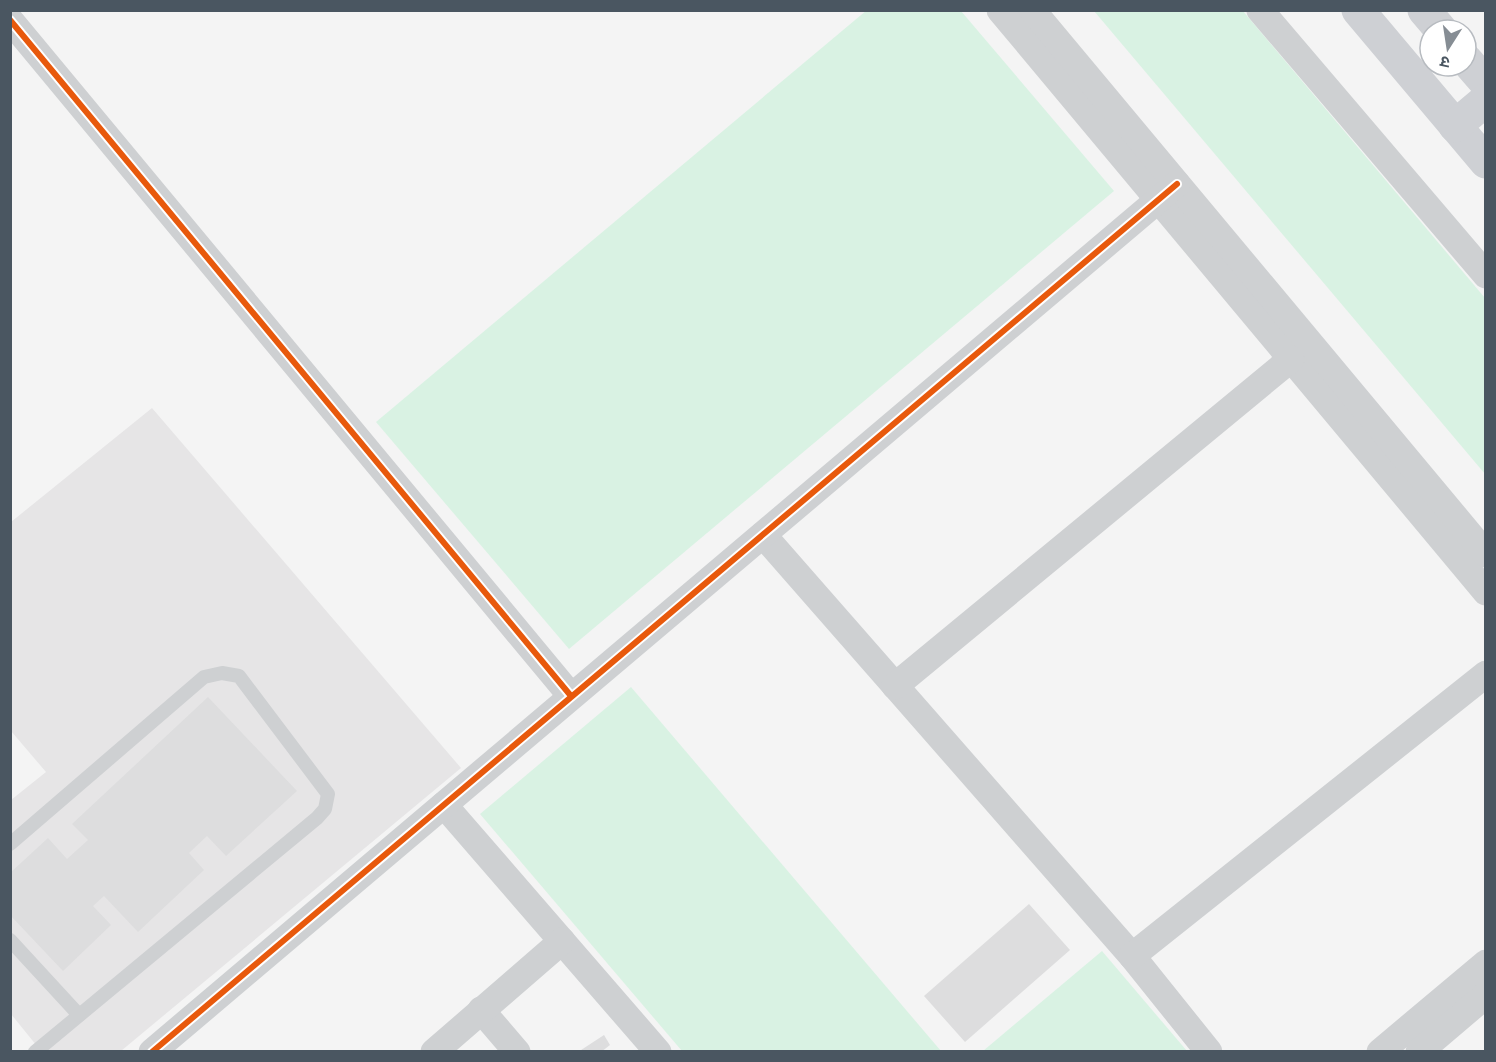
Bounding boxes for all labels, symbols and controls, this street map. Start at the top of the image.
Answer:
north arrow [1418,18,1478,78]
text: उ [1437,51,1452,74]

